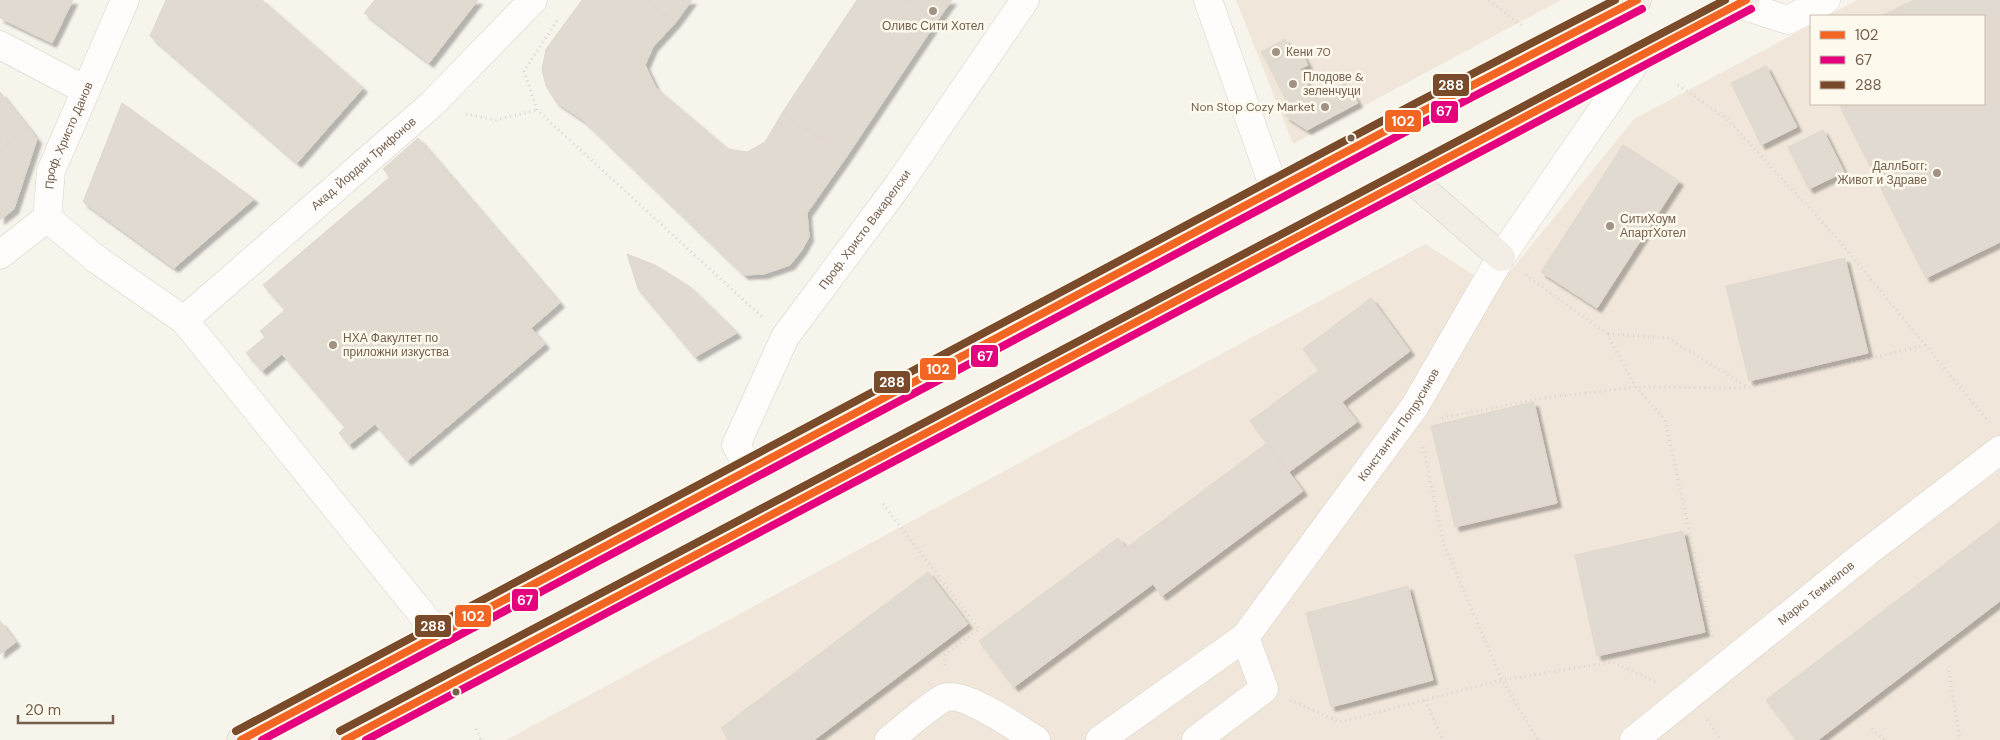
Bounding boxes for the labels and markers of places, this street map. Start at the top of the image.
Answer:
marker: Оливс Сити Хотел [927,5,939,17]
place label: Оливс Сити Хотел [882,18,984,34]
place label: Кени 70 [1286,44,1331,60]
marker: Кени 70 [1270,46,1282,58]
place label: Плодове & зеленчуци [1303,69,1364,99]
marker: Плодове & зеленчуци [1287,78,1299,90]
place label: Non Stop Cozy Market [1191,99,1315,115]
marker: Non Stop Cozy Market [1319,101,1331,113]
unlabelled marker [1346,133,1356,143]
place label: ДаллБогг: Живот и Здраве [1837,158,1927,188]
marker: ДаллБогг: Живот и Здраве [1931,167,1943,179]
place label: СитиХоум АпартХотел [1620,211,1686,241]
marker: СитиХоум АпартХотел [1604,220,1616,232]
place label: НХА Факултет по приложни изкуства [343,330,449,360]
marker: НХА Факултет по приложни изкуства [327,339,339,351]
unlabelled marker [451,687,461,697]

